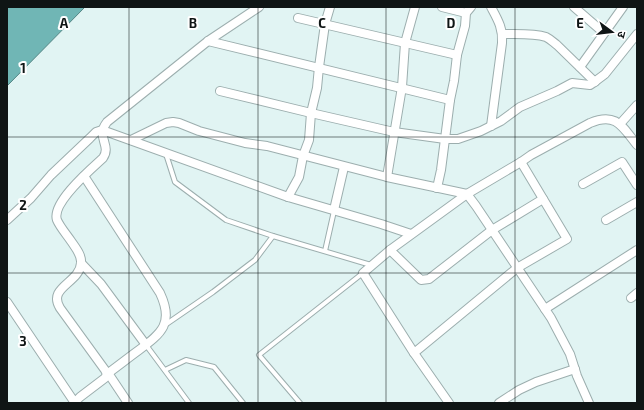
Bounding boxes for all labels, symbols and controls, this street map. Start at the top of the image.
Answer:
north arrow [592,12,632,52]
text: A [60,15,69,31]
text: B [189,15,197,31]
text: C [318,15,326,31]
text: D [447,15,456,31]
text: E [576,15,584,31]
text: उ [615,30,629,40]
text: 1 [20,60,26,76]
text: 2 [19,197,27,213]
text: 3 [19,333,27,349]

